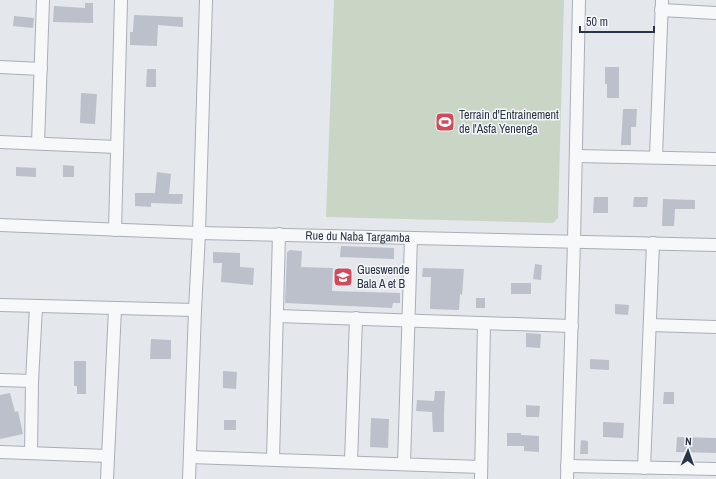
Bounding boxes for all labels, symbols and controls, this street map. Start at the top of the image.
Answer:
scale bar [580,8,654,34]
text: 50 m [586,14,608,30]
place label: Terrain d'Entrainement de l'Asfa Yenenga [459,107,559,137]
sports icon: Terrain d'Entrainement de l'Asfa Yenenga [434,111,456,133]
street label: Rue du Naba Targamba [305,227,411,246]
place label: Gueswende Bala A et B [357,262,410,292]
school or university icon: Gueswende Bala A et B [332,266,354,288]
north arrow [668,431,708,471]
text: N [685,434,692,448]

